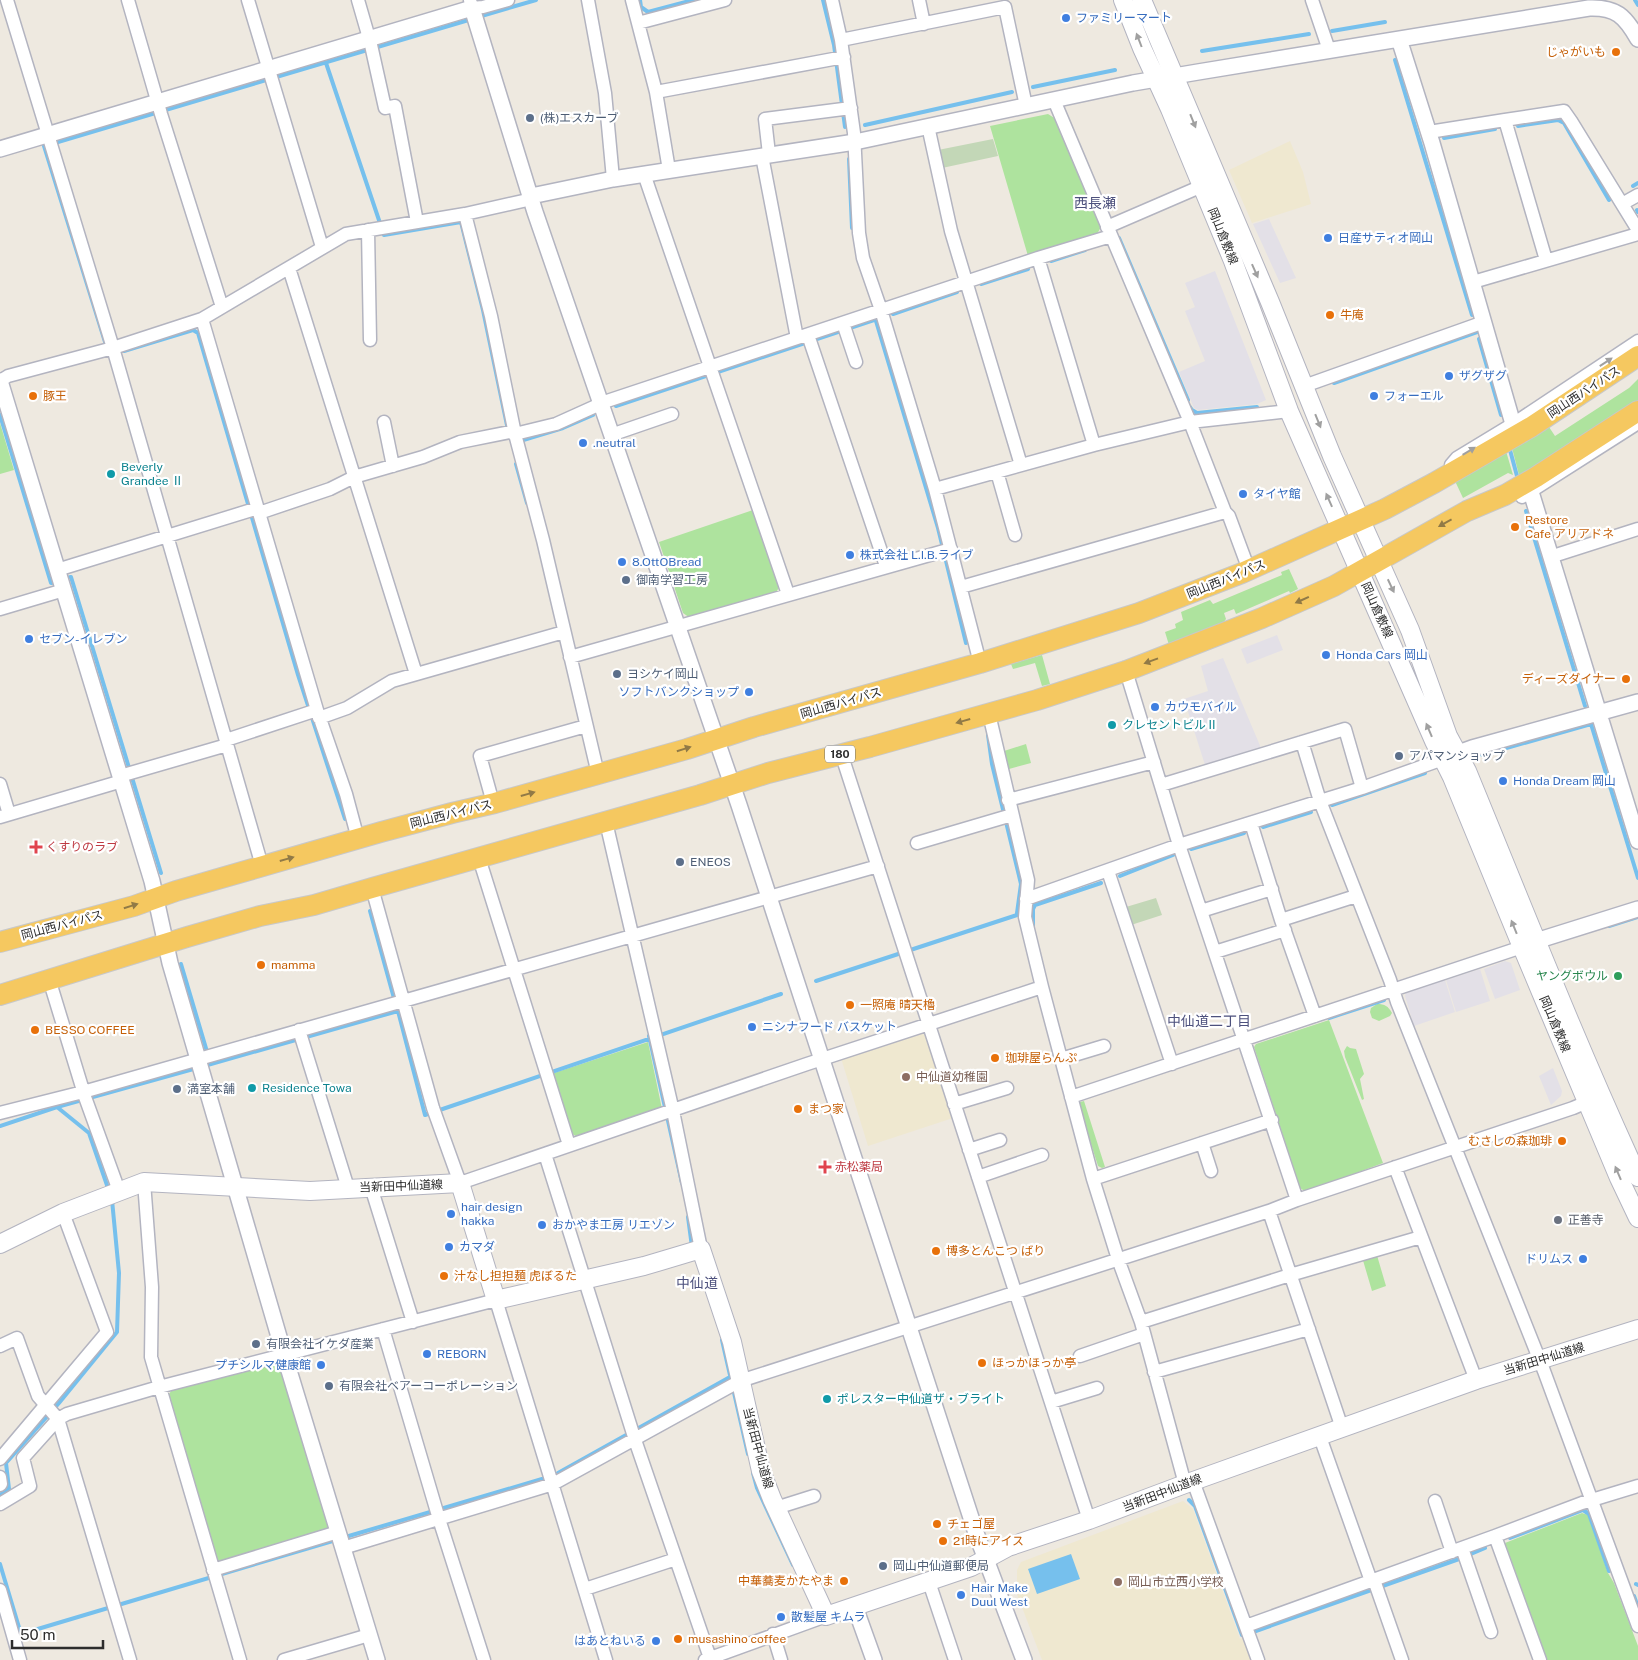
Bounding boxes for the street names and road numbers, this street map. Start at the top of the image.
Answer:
street label: 岡山倉敷線 [1205,206,1241,266]
street label: 岡山西バイパス [1545,363,1623,421]
street label: 岡山西バイパス [1185,557,1267,601]
street label: 岡山倉敷線 [1358,580,1396,640]
street label: 岡山西バイパス [799,685,883,721]
road number: 180 [825,746,855,762]
street label: 岡山西バイパス [409,797,493,831]
street label: 岡山西バイパス [20,907,104,943]
street label: 岡山倉敷線 [1537,994,1573,1054]
street label: 当新田中仙道線 [359,1178,443,1194]
street label: 当新田中仙道線 [1502,1340,1586,1378]
street label: 当新田中仙道線 [740,1406,776,1490]
street label: 当新田中仙道線 [1120,1471,1204,1515]

